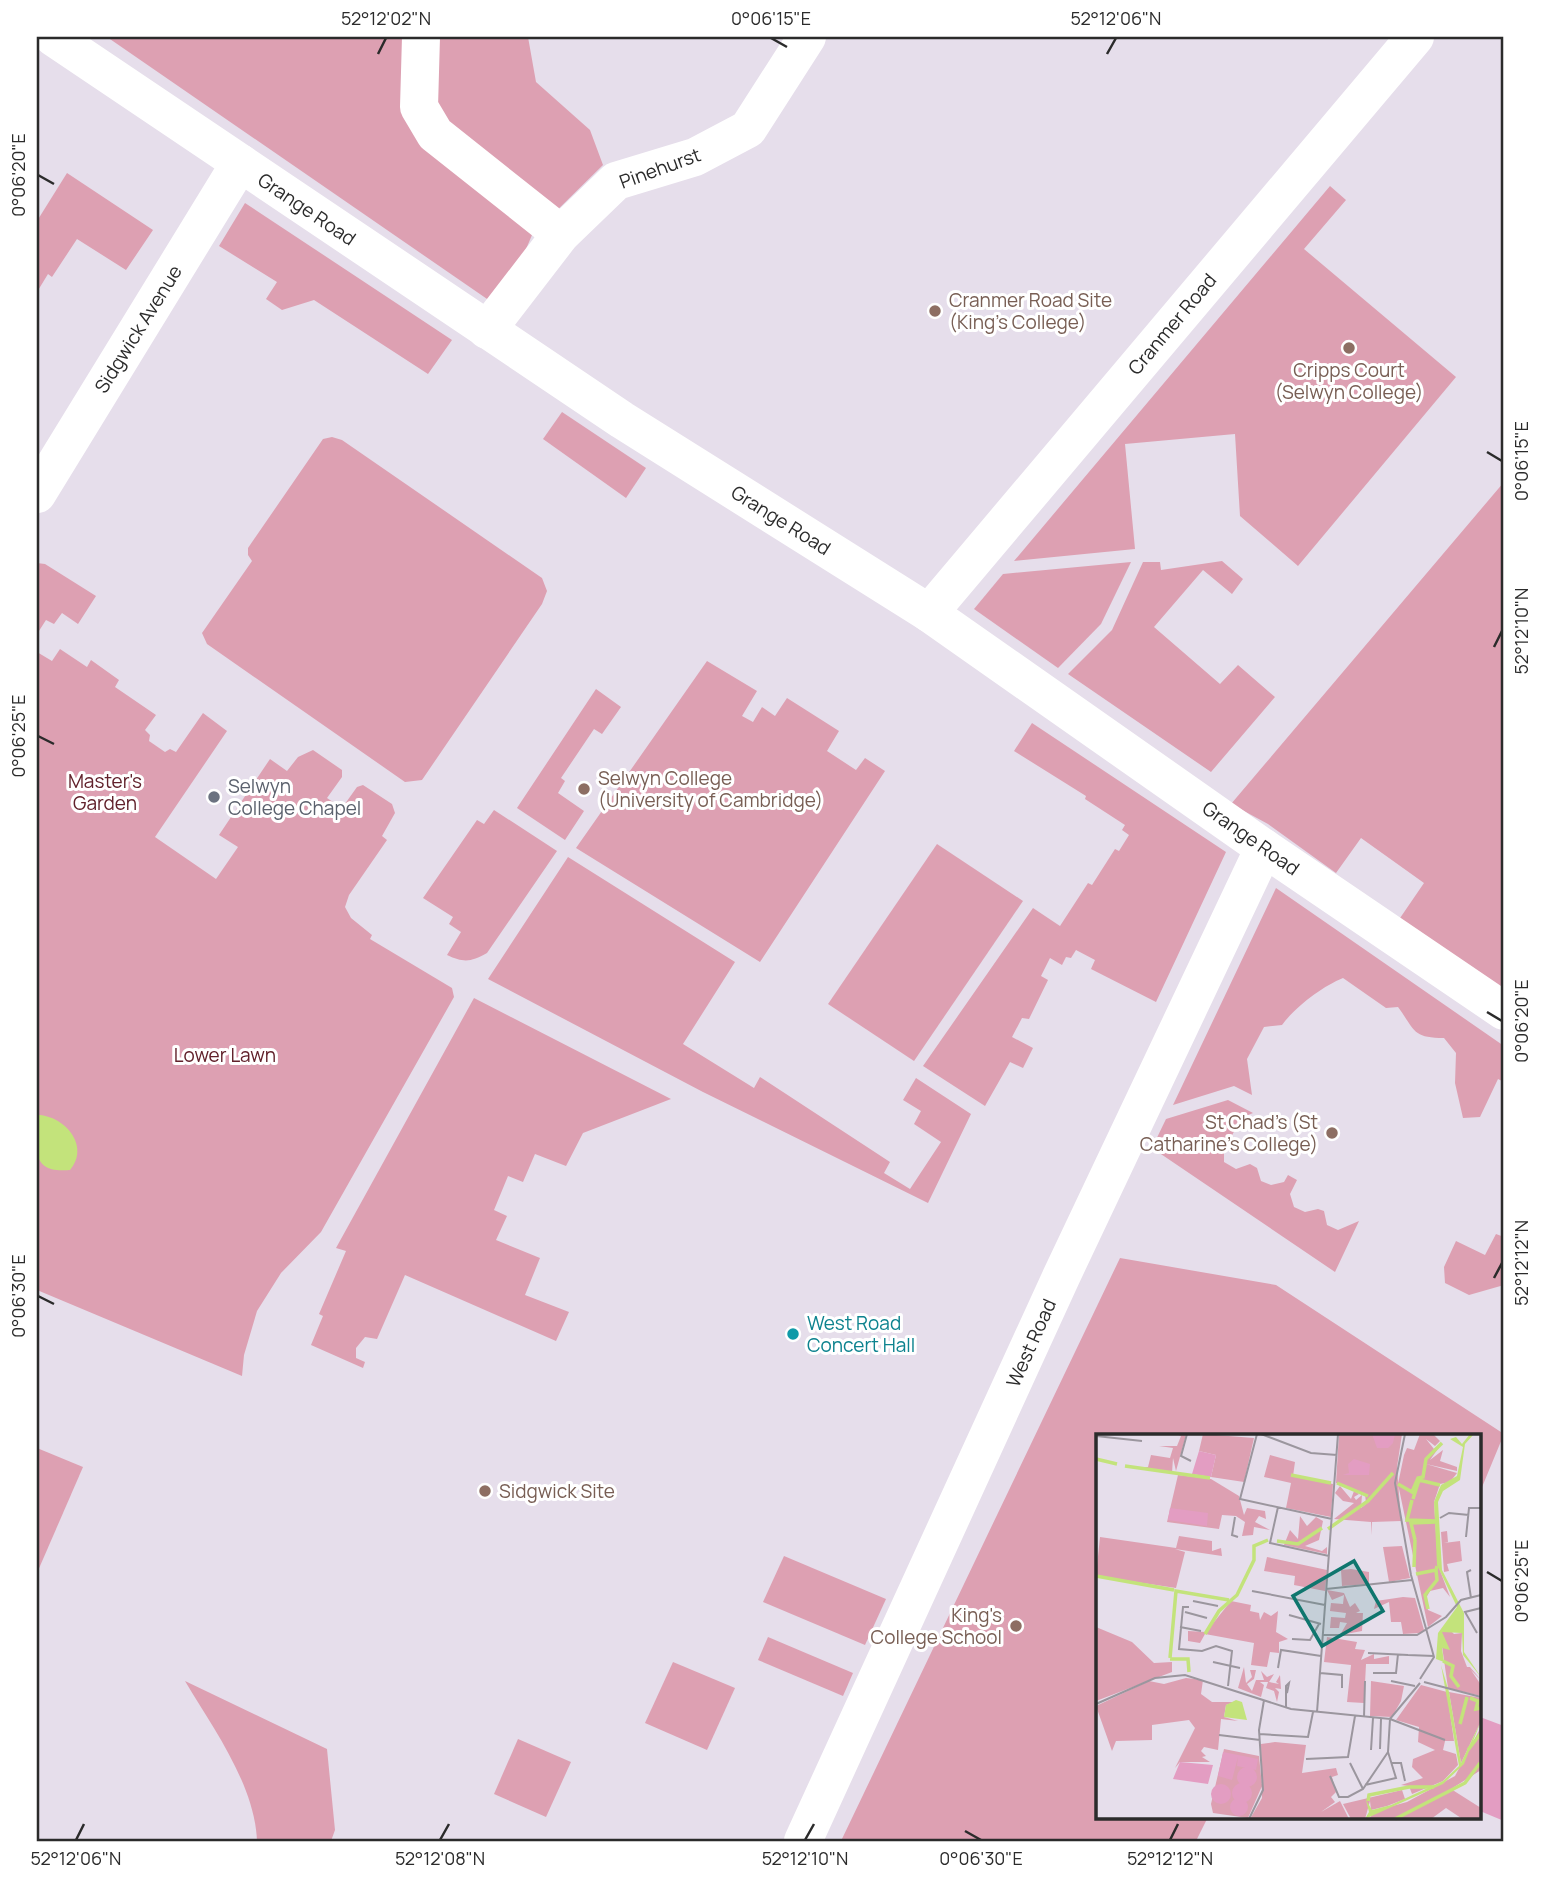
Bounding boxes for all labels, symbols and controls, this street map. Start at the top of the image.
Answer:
text: 52°12'02"N [341,6,431,30]
text: 0°06'15"E [731,6,811,30]
text: 52°12'06"N [1071,6,1161,30]
text: 0°06'20"E [6,133,30,217]
street label: Pinehurst [616,141,704,195]
street label: Grange Road [253,167,361,251]
street label: Sidgwick Avenue [88,260,188,398]
street label: Cranmer Road [1122,268,1222,380]
place label: Cranmer Road Site (King's College) [949,287,1112,335]
marker: Cranmer Road Site (King's College) [927,303,943,319]
marker: Cripps Court (Selwyn College) [1341,340,1357,356]
place label: Cripps Court (Selwyn College) [1275,357,1423,405]
text: 0°06'15"E [1509,421,1533,501]
street label: Grange Road [726,479,836,561]
text: 52°12'10"N [1509,588,1533,674]
text: 0°06'25"E [6,694,30,778]
place label: Selwyn College (University of Cambridge) [598,765,823,813]
park label: Master's Garden [68,768,142,816]
place label: Selwyn College Chapel [228,773,361,821]
marker: Selwyn College (University of Cambridge) [576,781,592,797]
marker: Selwyn College Chapel [206,789,222,805]
street label: Grange Road [1197,795,1305,881]
text: 0°06'20"E [1509,979,1533,1063]
park label: Lower Lawn [174,1042,276,1068]
place label: St Chad's (St Catharine's College) [1140,1109,1318,1157]
marker: St Chad's (St Catharine's College) [1324,1125,1340,1141]
text: 52°12'12"N [1509,1220,1533,1306]
text: 0°06'30"E [6,1254,30,1338]
street label: West Road [1000,1295,1062,1391]
place label: West Road Concert Hall [807,1310,915,1358]
marker: West Road Concert Hall [785,1326,801,1342]
inset map [1096,1434,1482,1818]
place label: Sidgwick Site [499,1478,615,1504]
marker: Sidgwick Site [477,1483,493,1499]
text: 0°06'25"E [1509,1539,1533,1623]
place label: King's College School [871,1602,1002,1650]
marker: King's College School [1008,1618,1024,1634]
text: 52°12'06"N [31,1846,121,1870]
text: 52°12'08"N [395,1846,485,1870]
text: 52°12'10"N [762,1846,848,1870]
text: 0°06'30"E [939,1846,1023,1870]
text: 52°12'12"N [1127,1846,1213,1870]

